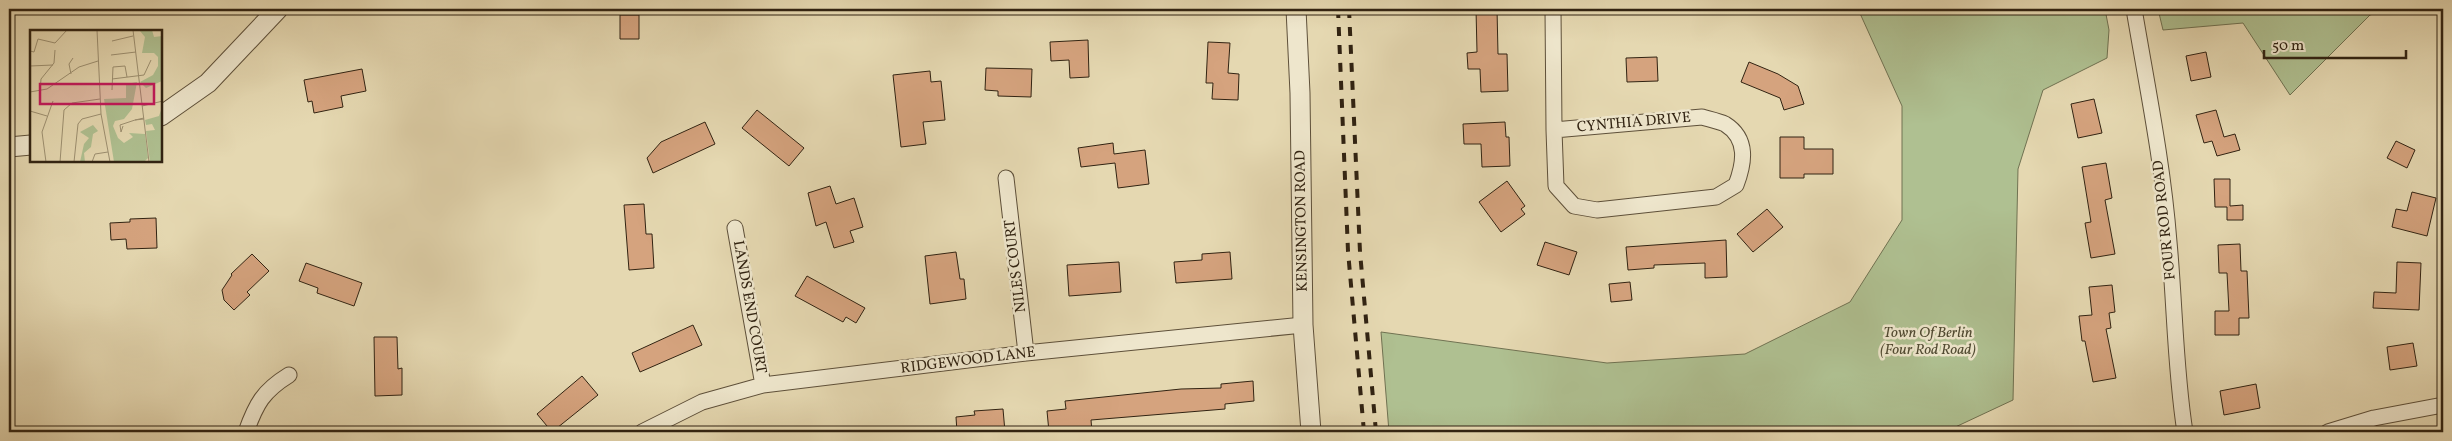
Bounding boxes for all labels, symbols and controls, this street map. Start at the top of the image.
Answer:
scale bar [2264,28,2407,60]
inset map [30,30,162,162]
text: 50 m [2272,36,2304,57]
street label: CYNTHIA DRIVE [1576,108,1692,138]
street label: KENSINGTON ROAD [1290,150,1314,292]
street label: FOUR ROD ROAD [2148,159,2182,281]
street label: NILES COURT [1000,218,1032,314]
street label: LANDS END COURT [727,239,771,376]
park label: Town Of Berlin (Four Rod Road) [1880,323,1976,361]
street label: RIDGEWOOD LANE [899,342,1037,380]

